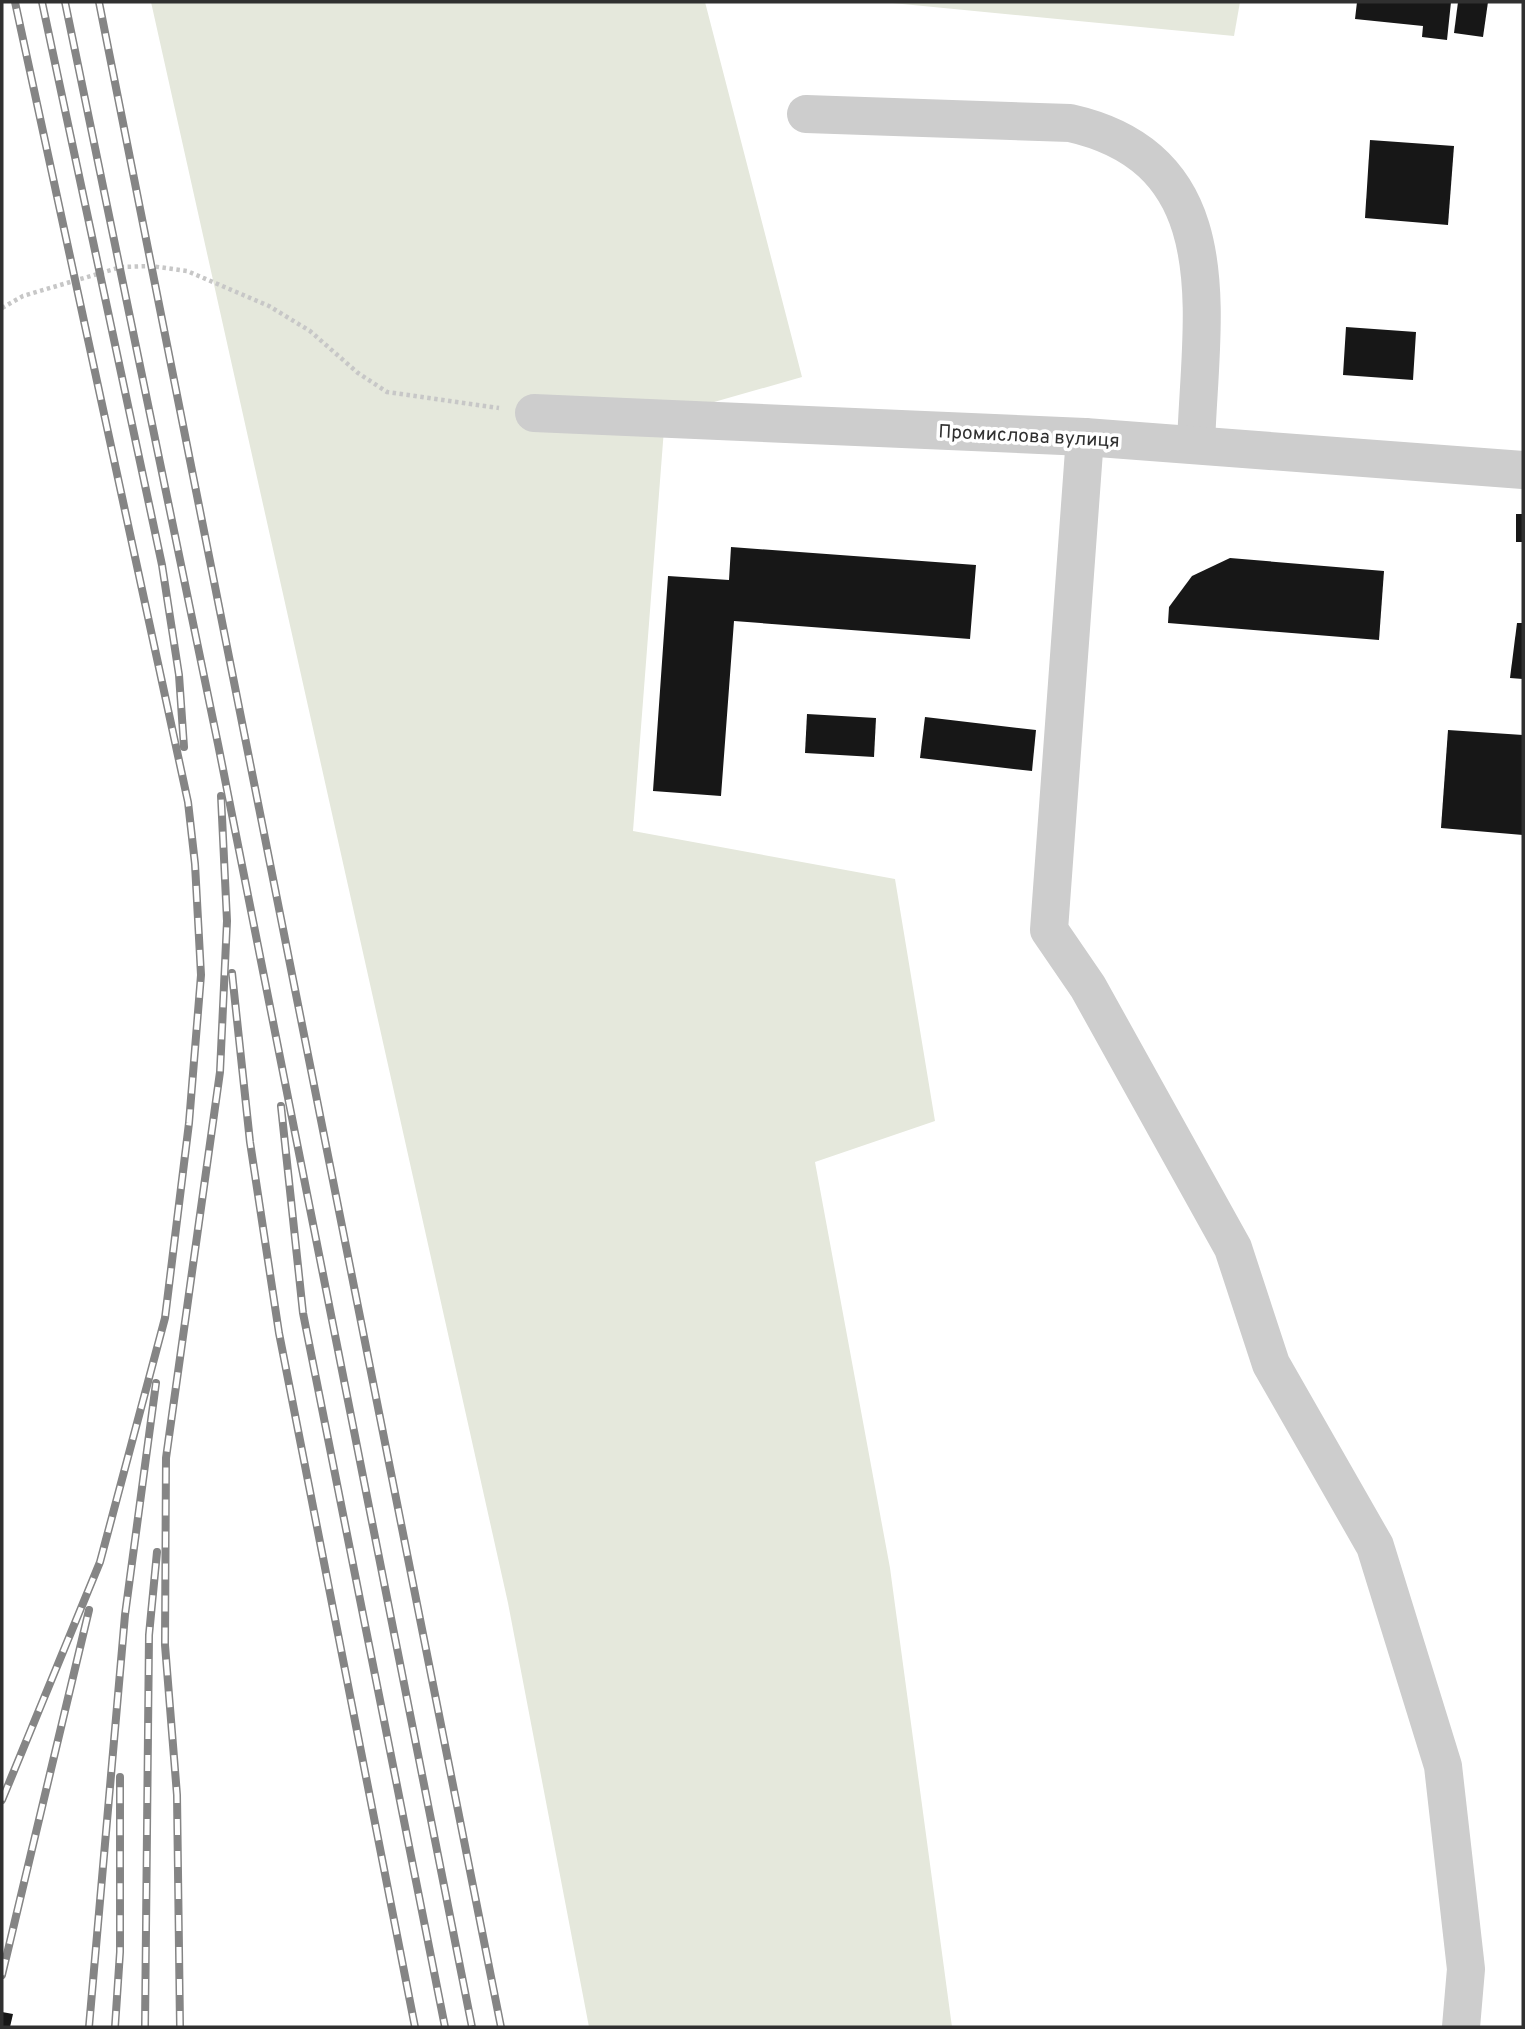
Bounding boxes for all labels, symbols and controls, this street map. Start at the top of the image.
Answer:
street label: Промислова вулиця [938,420,1120,454]

